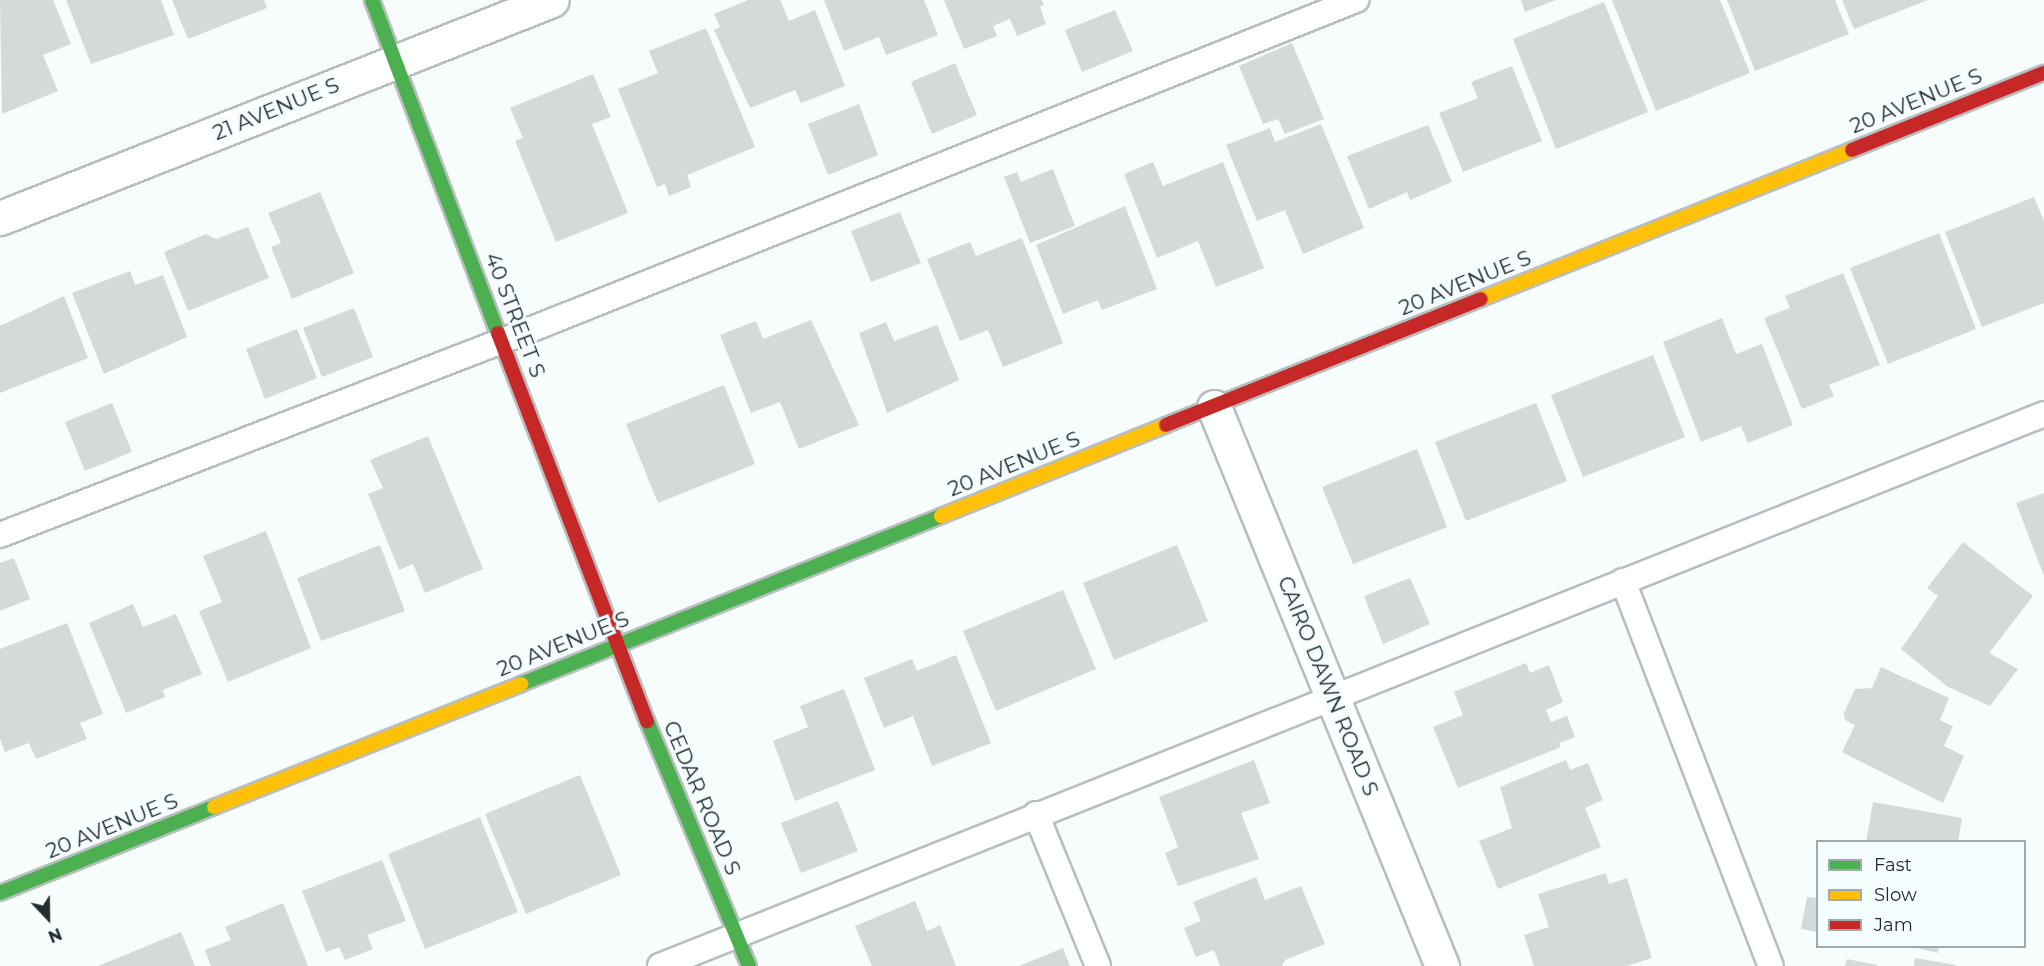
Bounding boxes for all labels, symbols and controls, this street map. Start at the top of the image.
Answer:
street label: 20 AVENUE S [1846,63,1986,139]
street label: 21 AVENUE S [209,72,343,146]
street label: 20 AVENUE S [1395,245,1535,321]
street label: 40 STREET S [480,249,550,381]
street label: 20 AVENUE S [944,426,1084,502]
street label: CAIRO DAWN ROAD S [1272,572,1384,800]
street label: 20 AVENUE S [493,606,633,682]
street label: CEDAR ROAD S [658,717,746,879]
street label: 20 AVENUE S [42,788,182,864]
legend [1816,840,2026,948]
text: Fast [1874,854,1912,876]
text: Slow [1874,884,1917,906]
north arrow [18,888,78,948]
text: Jam [1874,914,1913,936]
text: N [45,924,64,946]

